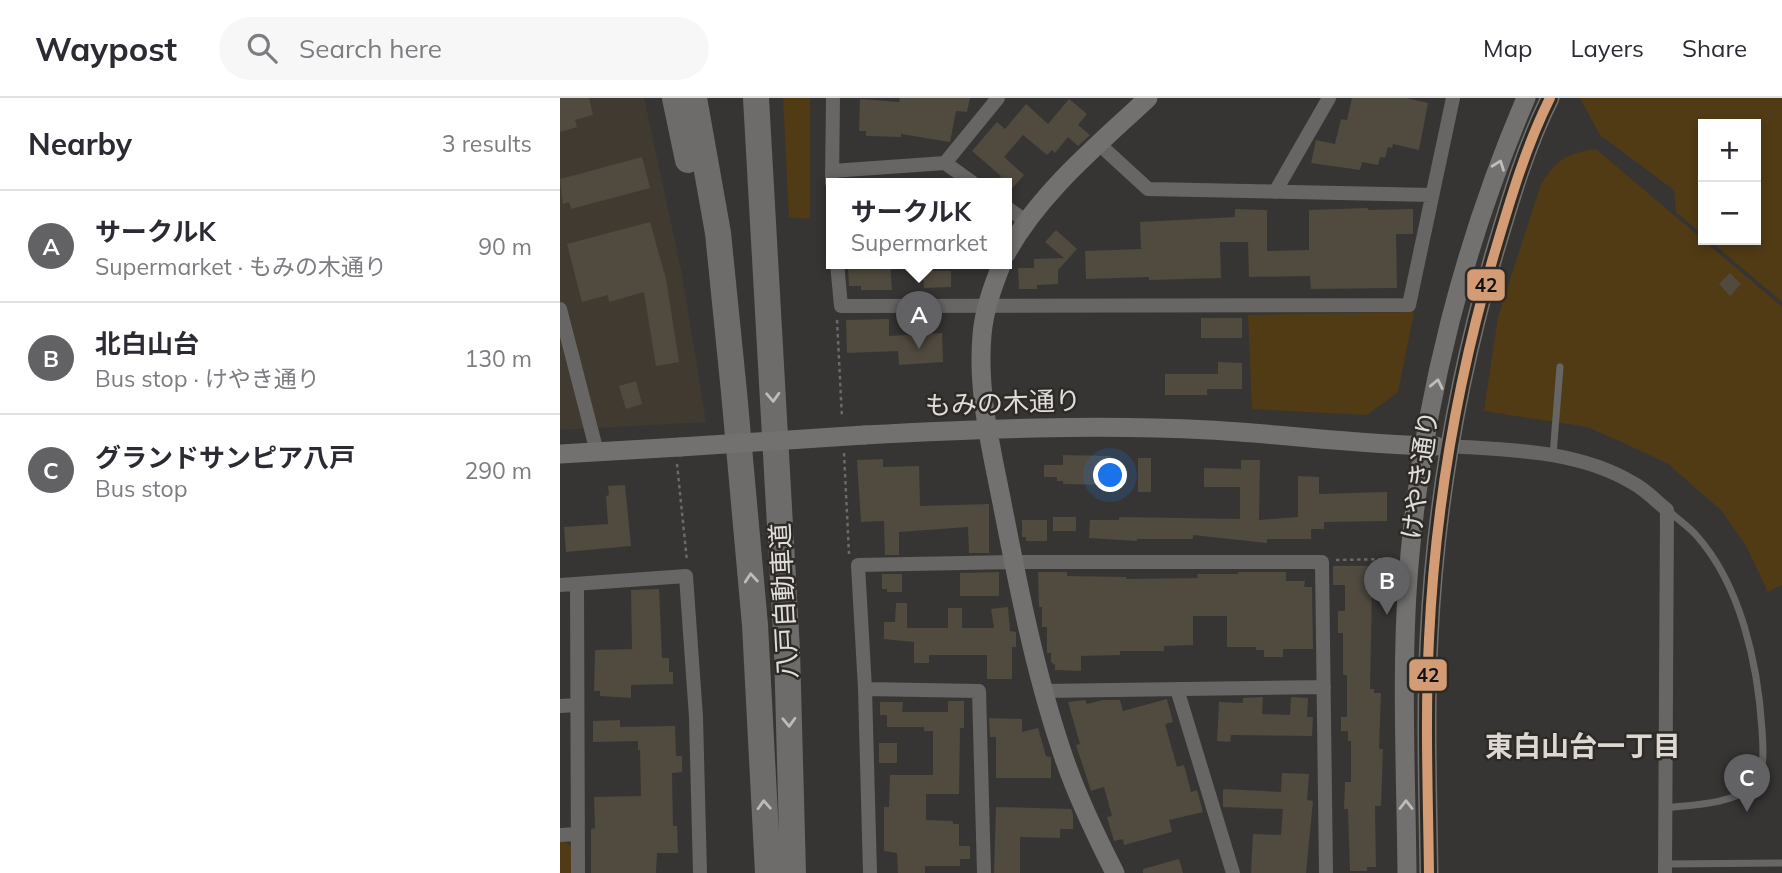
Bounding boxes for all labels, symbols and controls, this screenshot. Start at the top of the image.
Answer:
search box [219,17,709,80]
text: Waypost [35,28,177,69]
icon: search [243,29,281,67]
text: Search here [299,32,442,65]
text: Map [1483,33,1532,63]
text: Layers [1570,33,1644,63]
text: Share [1682,33,1747,63]
map controls [1698,119,1761,245]
button: + [1698,119,1761,182]
text: Nearby [28,125,132,163]
text: 3 results [442,129,532,158]
one-way arrow [1490,160,1504,172]
popup [826,178,1012,269]
button: − [1698,182,1761,245]
text: サークルK [851,195,971,228]
text: サークルK [95,215,216,248]
text: Supermarket [851,228,987,257]
text: A [42,232,60,261]
text: 90 m [478,232,532,261]
text: Supermarket · もみの木通り [95,252,387,281]
line badge: 42 [1466,268,1506,302]
text: 42 [1475,273,1497,297]
pin: A [896,291,942,349]
text: 北白山台 [95,327,199,360]
text: B [43,344,59,373]
text: 130 m [464,344,532,373]
text: Bus stop · けやき通り [95,364,320,393]
one-way arrow [1429,378,1444,390]
street label: もみの木通り [924,383,1082,422]
one-way arrow [765,392,780,403]
street label: けやき通り [1394,408,1445,542]
text: グランドサンピア八戸 [95,441,355,474]
text: C [43,456,59,485]
text: 290 m [464,456,532,485]
your location [1093,458,1127,492]
text: Bus stop [95,474,187,503]
street label: 八戸自動車道 [763,522,804,680]
pin: B [1364,557,1410,615]
one-way arrow [744,572,759,583]
line badge: 42 [1408,658,1448,692]
text: 42 [1417,663,1439,687]
one-way arrow [781,717,796,728]
district label: 東白山台一丁目 [1485,728,1681,763]
pin: C [1724,754,1770,812]
one-way arrow [757,799,772,810]
one-way arrow [1398,799,1414,810]

